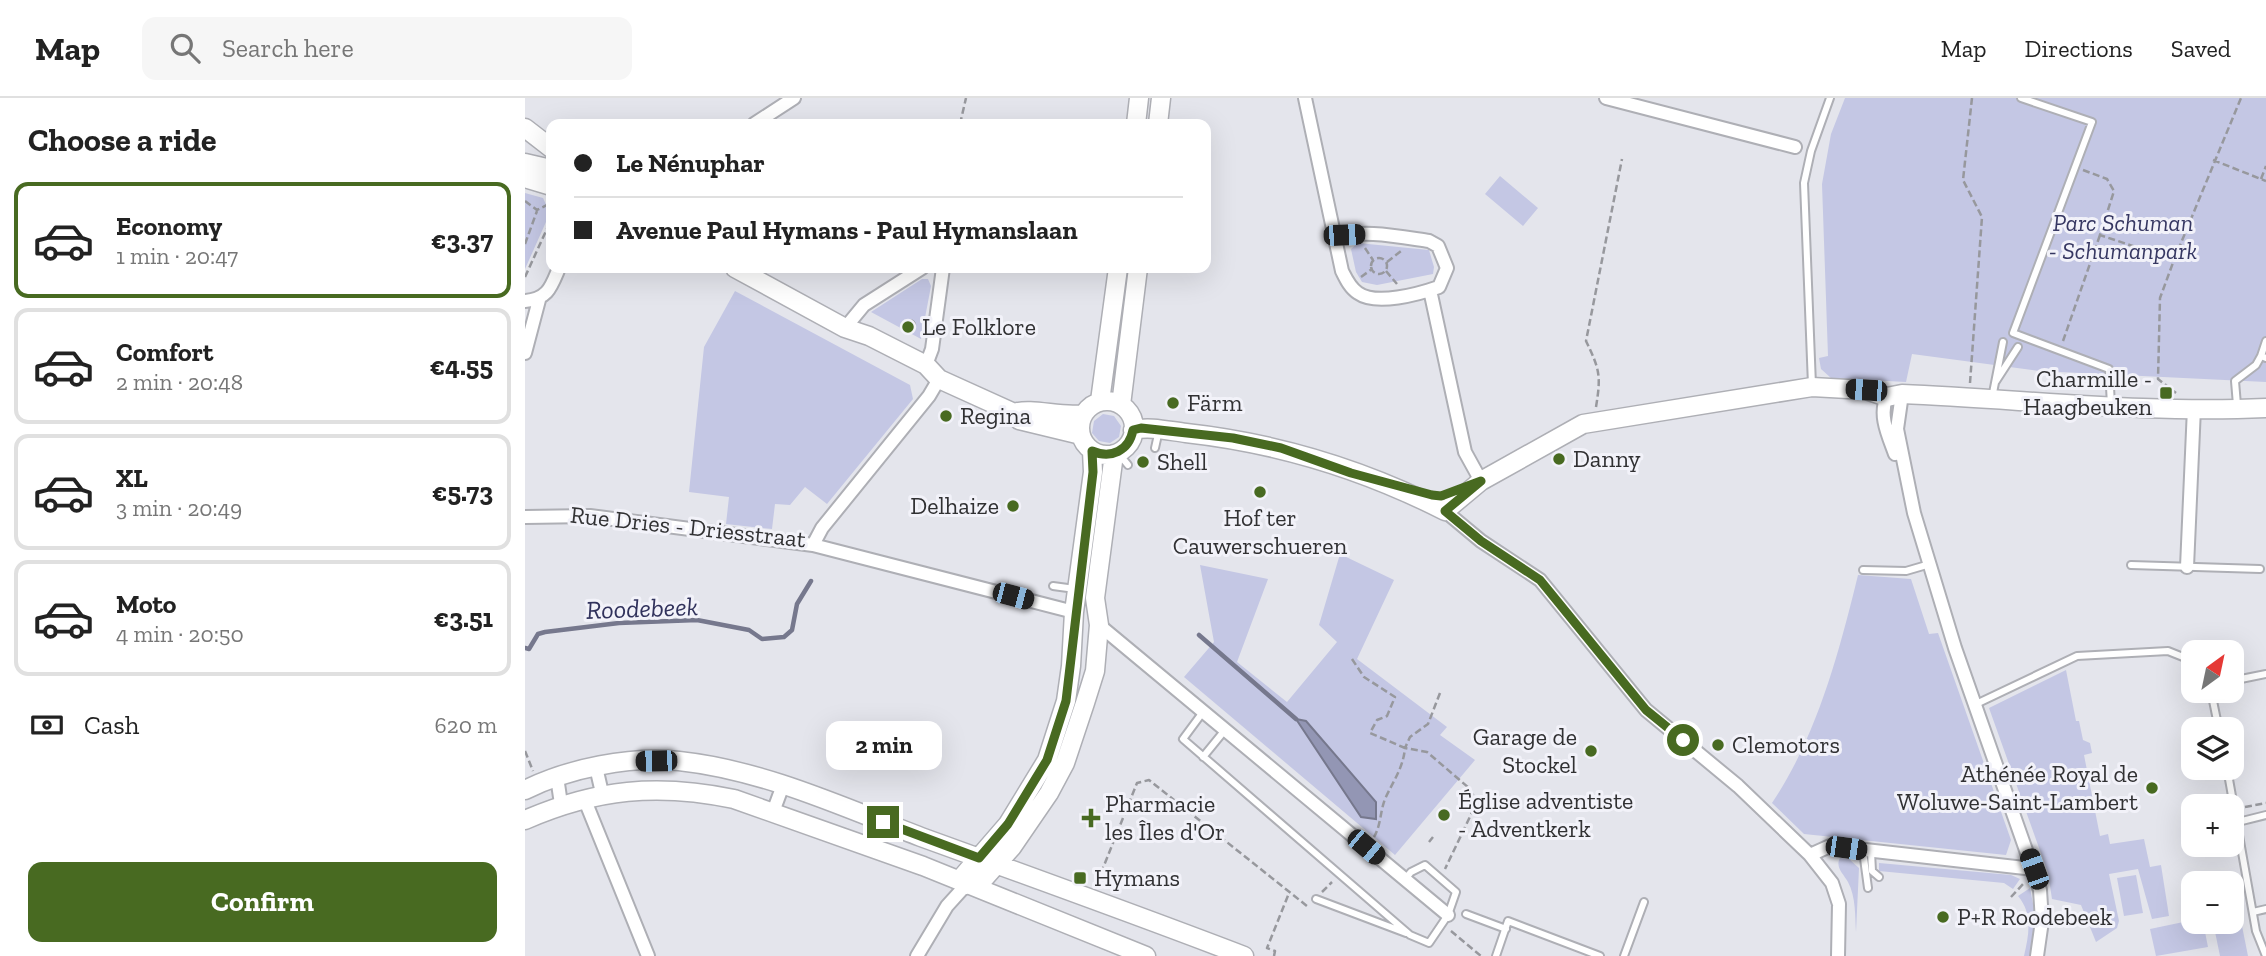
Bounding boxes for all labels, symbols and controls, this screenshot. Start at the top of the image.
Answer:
search box [142,17,632,80]
text: Map [35,29,100,68]
icon: search [166,29,204,67]
text: Search here [222,32,354,64]
text: Map [1941,34,1987,63]
text: Directions [2025,34,2133,63]
text: Saved [2171,34,2231,63]
text: Choose a ride [28,121,216,159]
text: Le Nénuphar [616,147,765,179]
park label: Parc Schuman - Schumanpark [2049,208,2197,265]
icon: car [32,209,95,272]
text: Economy [116,210,222,242]
text: Avenue Paul Hymans - Paul Hymanslaan [616,214,1078,246]
text: €3.37 [431,224,493,256]
car [1323,224,1366,246]
text: 1 min · 20:47 [116,242,238,270]
place label: Le Folklore [922,312,1036,341]
marker: Le Folklore [900,319,916,335]
icon: car [32,335,95,398]
text: Comfort [116,336,213,368]
text: €4.55 [430,350,493,382]
place label: Charmille - Haagbeuken [2023,364,2152,421]
text: 2 min · 20:48 [116,368,243,396]
car [1845,378,1888,402]
marker: Charmille - Haagbeuken [2158,385,2174,401]
place label: Färm [1187,388,1243,417]
marker: Färm [1165,395,1181,411]
place label: Regina [960,401,1031,430]
marker: Regina [938,408,954,424]
place label: Danny [1573,444,1641,473]
place label: Shell [1157,447,1207,476]
marker: Danny [1551,451,1567,467]
marker: Shell [1135,454,1151,470]
icon: car [32,461,95,524]
text: XL [116,462,148,494]
text: €5.73 [432,476,493,508]
marker: Hof ter Cauwerschueren [1252,484,1268,500]
place label: Delhaize [910,491,999,520]
text: 3 min · 20:49 [116,494,242,522]
marker: Delhaize [1005,498,1021,514]
street label: Rue Dries - Driesstraat [569,500,807,553]
place label: Hof ter Cauwerschueren [1173,503,1348,560]
car [990,580,1037,612]
icon: car [32,587,95,650]
text: Moto [116,588,176,620]
water label: Roodebeek [585,590,699,626]
text: €3.51 [434,602,493,634]
text: 4 min · 20:50 [116,620,244,648]
north arrow [2181,640,2243,704]
map controls [2181,640,2244,934]
icon: cash [28,706,66,744]
text: Cash [84,709,139,741]
text: 620 m [435,711,497,739]
button: layers [2181,717,2244,780]
callout: 2 min [825,720,941,770]
place label: Garage de Stockel [1473,722,1577,779]
route start [1667,724,1699,756]
place label: Clemotors [1732,730,1840,759]
text: 2 min [855,731,913,759]
marker: Clemotors [1710,737,1726,753]
marker: Garage de Stockel [1583,743,1599,759]
car [635,750,678,772]
place label: Athénée Royal de Woluwe-Saint-Lambert [1897,759,2138,816]
marker: Athénée Royal de Woluwe-Saint-Lambert [2144,780,2160,796]
place label: Église adventiste - Adventkerk [1458,786,1633,843]
place label: Pharmacie les Îles d'Or [1105,789,1225,846]
button: + [2181,794,2244,857]
route end [867,806,899,838]
marker: Église adventiste - Adventkerk [1436,807,1452,823]
marker: Pharmacie les Îles d'Or [1083,810,1099,826]
car [1344,825,1389,869]
car [1824,835,1869,861]
car [2017,846,2052,892]
button: Confirm [28,862,497,942]
place label: Hymans [1094,863,1180,892]
marker: Hymans [1072,870,1088,886]
button: − [2181,871,2244,934]
place label: P+R Roodebeek [1957,902,2113,931]
marker: P+R Roodebeek [1935,909,1951,925]

